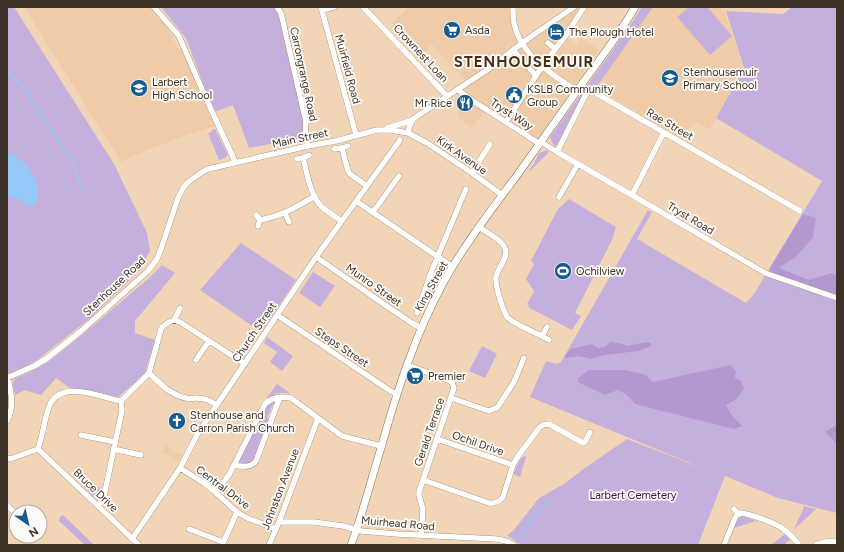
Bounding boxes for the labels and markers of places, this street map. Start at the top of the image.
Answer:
supermarket icon: Asda [442,20,462,40]
hotel icon: The Plough Hotel [546,22,566,42]
place label: Asda [465,24,490,37]
place label: The Plough Hotel [569,26,654,39]
place label: Stenhousemuir Primary School [683,66,758,92]
school or university icon: Stenhousemuir Primary School [660,68,680,88]
place label: Larbert High School [152,76,212,102]
school or university icon: Larbert High School [129,78,149,98]
place label: KSLB Community Group [527,83,614,109]
public building icon: KSLB Community Group [504,85,524,105]
restaurant icon: Mr Rice [455,93,475,113]
place label: Mr Rice [415,97,452,110]
sports icon: Ochilview [553,261,573,281]
place label: Ochilview [576,265,625,278]
supermarket icon: Premier [405,366,425,386]
place label: Premier [428,370,466,383]
place label: Stenhouse and Carron Parish Church [190,409,294,435]
church icon: Stenhouse and Carron Parish Church [167,411,187,431]

